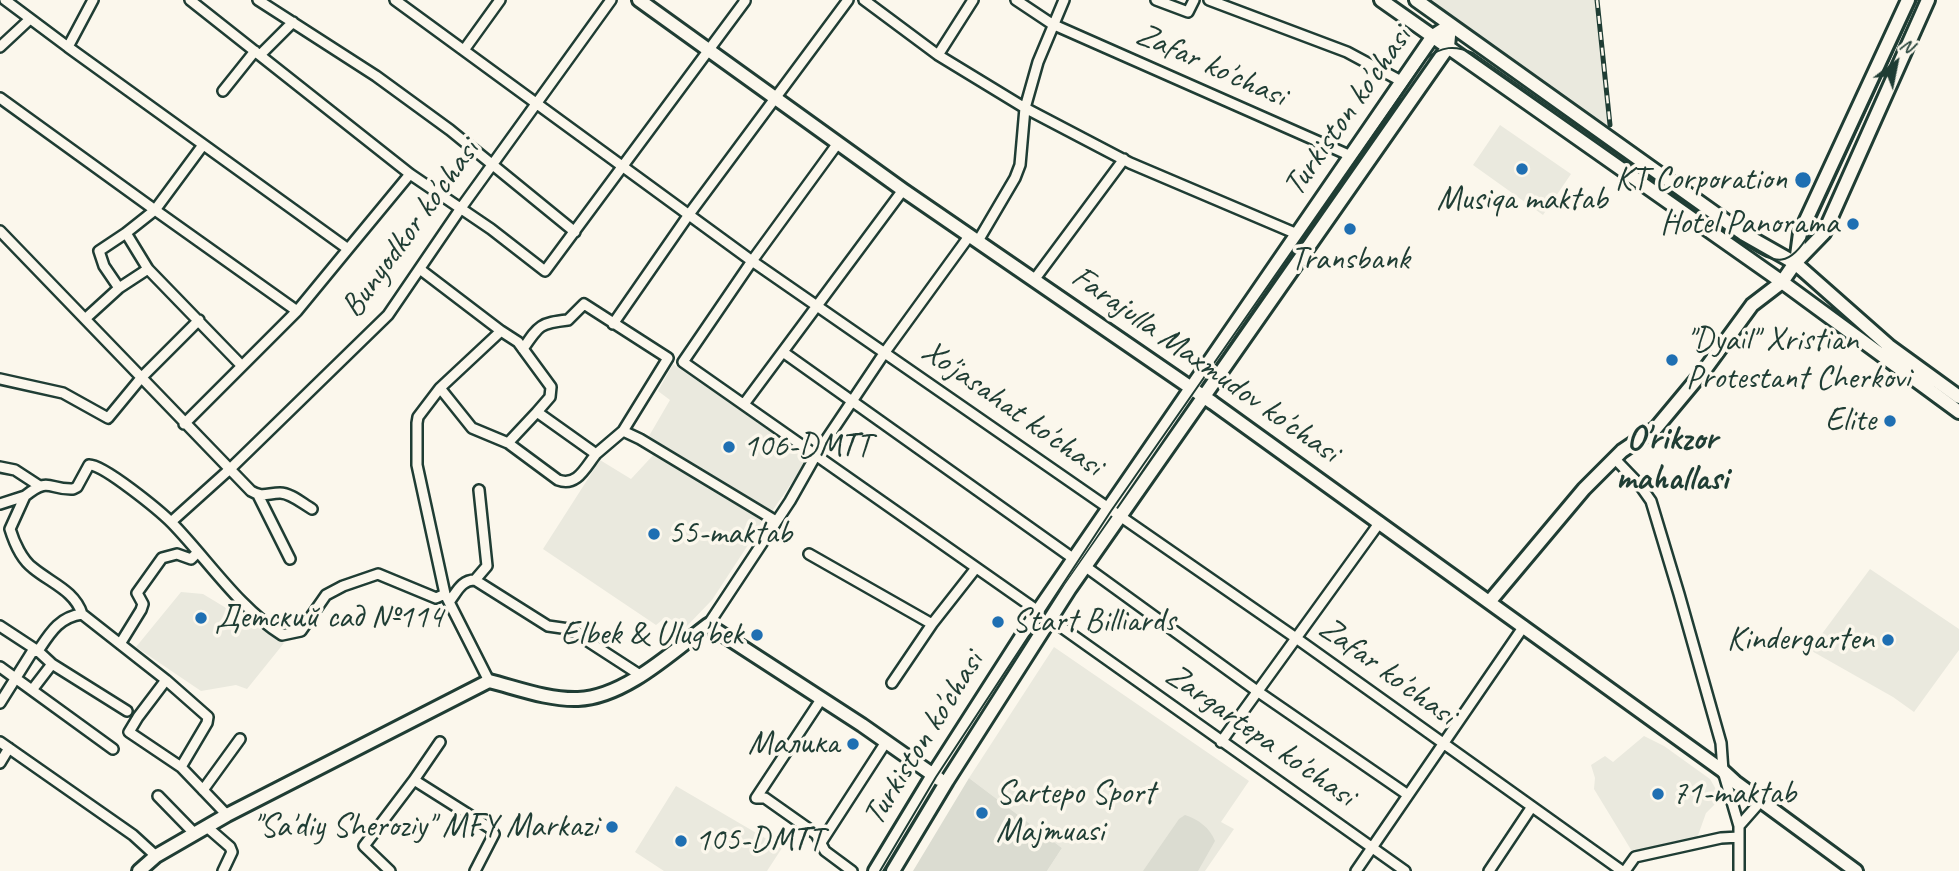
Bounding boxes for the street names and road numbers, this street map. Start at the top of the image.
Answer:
street label: Zafar ko'chasi [1130,15,1292,117]
street label: Turkiston ko'chasi [1275,20,1421,204]
street label: Bunyodkor ko'chasi [333,132,489,326]
street label: Farajulla Maxmudov ko'chasi [1063,258,1347,472]
street label: Xo'jasahat ko'chasi [914,332,1110,486]
street label: Zafar ko'chasi [1311,609,1463,735]
street label: Turkiston ko'chasi [855,645,993,833]
street label: Zargartepa ko'chasi [1157,656,1363,816]

